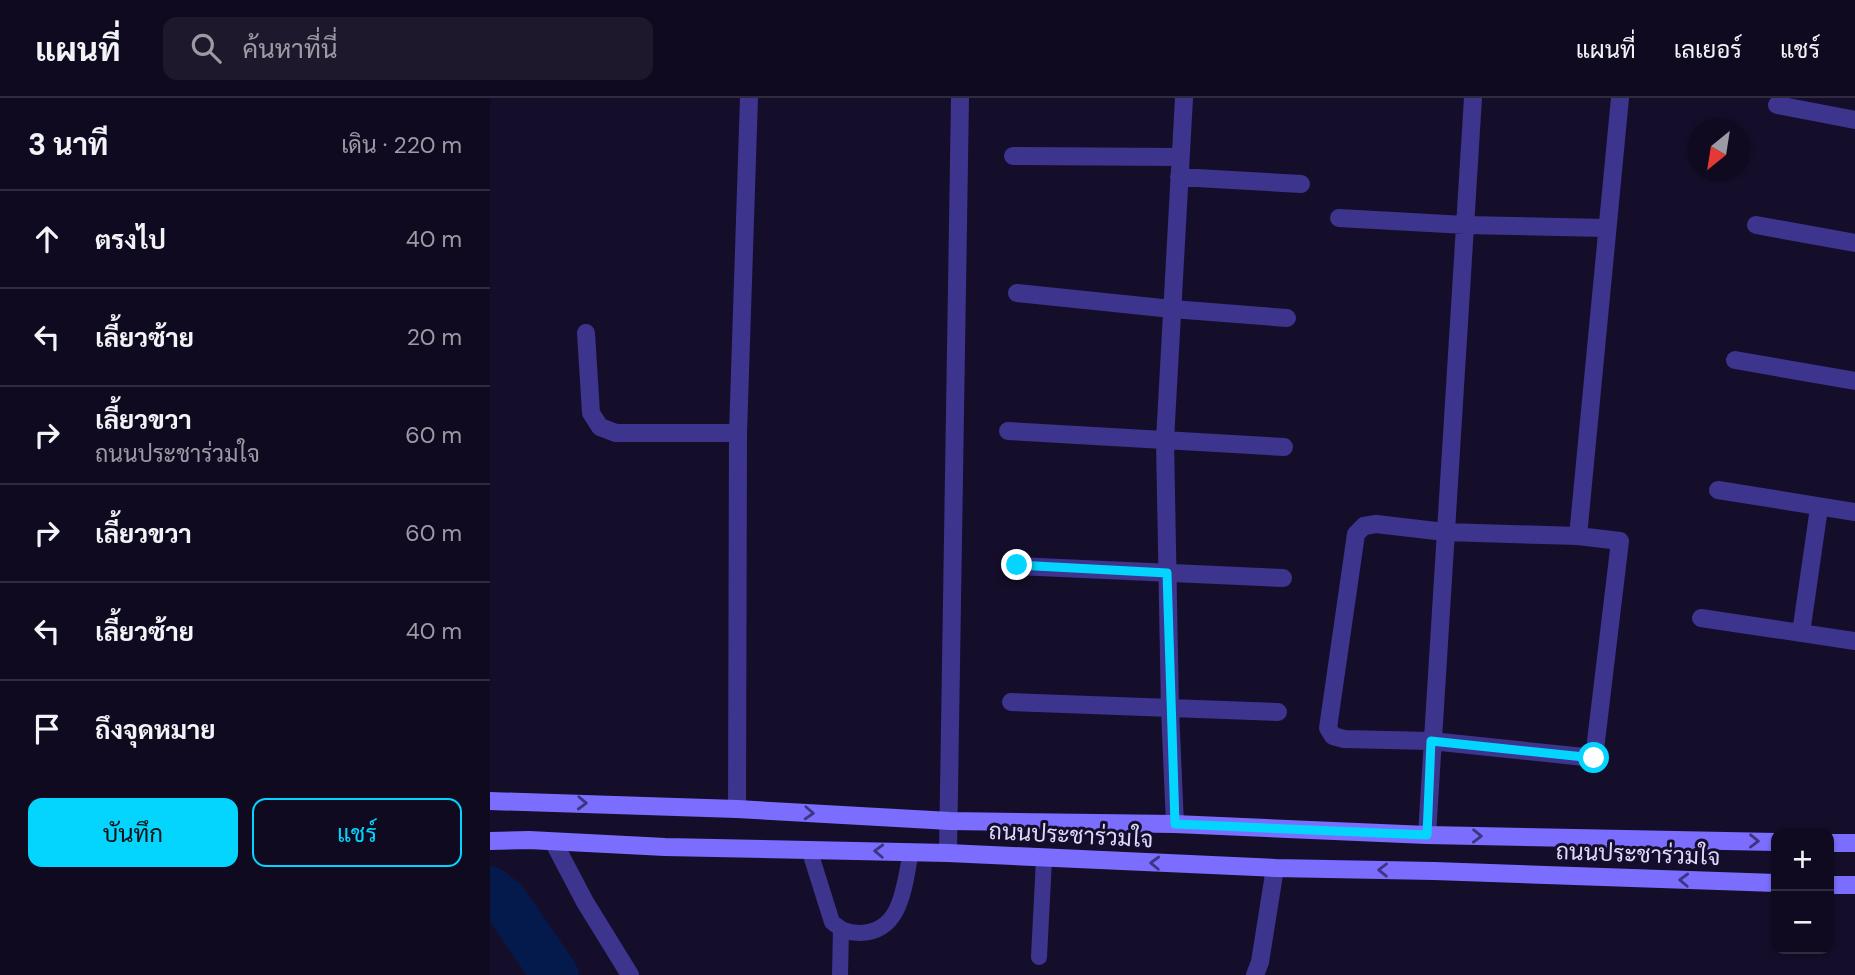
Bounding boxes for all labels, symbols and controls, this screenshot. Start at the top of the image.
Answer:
search box [163,17,653,80]
text: แผนที่ [35,28,121,71]
icon: search [187,29,225,67]
text: ค้นหาที่นี่ [243,32,338,66]
text: แผนที่ [1576,34,1636,65]
text: เลเยอร์ [1674,34,1742,65]
text: แชร์ [1780,34,1820,65]
north arrow [1687,119,1750,182]
text: 3 นาที [28,125,108,164]
text: เดิน · 220 m [341,130,462,160]
icon: ahead [28,220,66,258]
text: ตรงไป [95,223,166,257]
text: 40 m [406,224,462,254]
icon: left [28,318,66,356]
text: เลี้ยวซ้าย [95,321,194,355]
text: 20 m [407,322,462,352]
text: เลี้ยวขวา [95,403,192,437]
icon: right [28,416,66,454]
text: 60 m [405,420,462,450]
text: ถนนประชาร่วมใจ [95,439,260,469]
icon: right [28,514,66,552]
text: เลี้ยวขวา [95,517,192,551]
text: 60 m [405,518,462,548]
route end [1001,549,1032,580]
icon: left [28,612,66,650]
text: เลี้ยวซ้าย [95,615,194,649]
text: 40 m [406,616,462,646]
icon: arrive [28,710,66,748]
text: ถึงจุดหมาย [95,713,216,747]
route start [1578,742,1609,773]
one-way arrow [577,796,588,811]
button: บันทึก [28,798,238,867]
button: แชร์ [252,798,462,867]
one-way arrow [804,805,815,820]
street label: ถนนประชาร่วมใจ [988,815,1154,854]
one-way arrow [1472,828,1483,844]
map controls [1771,828,1834,954]
button: + [1771,828,1834,891]
one-way arrow [1748,834,1759,849]
street label: ถนนประชาร่วมใจ [1555,835,1721,872]
one-way arrow [873,844,884,859]
one-way arrow [1150,856,1161,871]
one-way arrow [1377,862,1387,878]
one-way arrow [1678,872,1688,888]
button: − [1771,891,1834,954]

